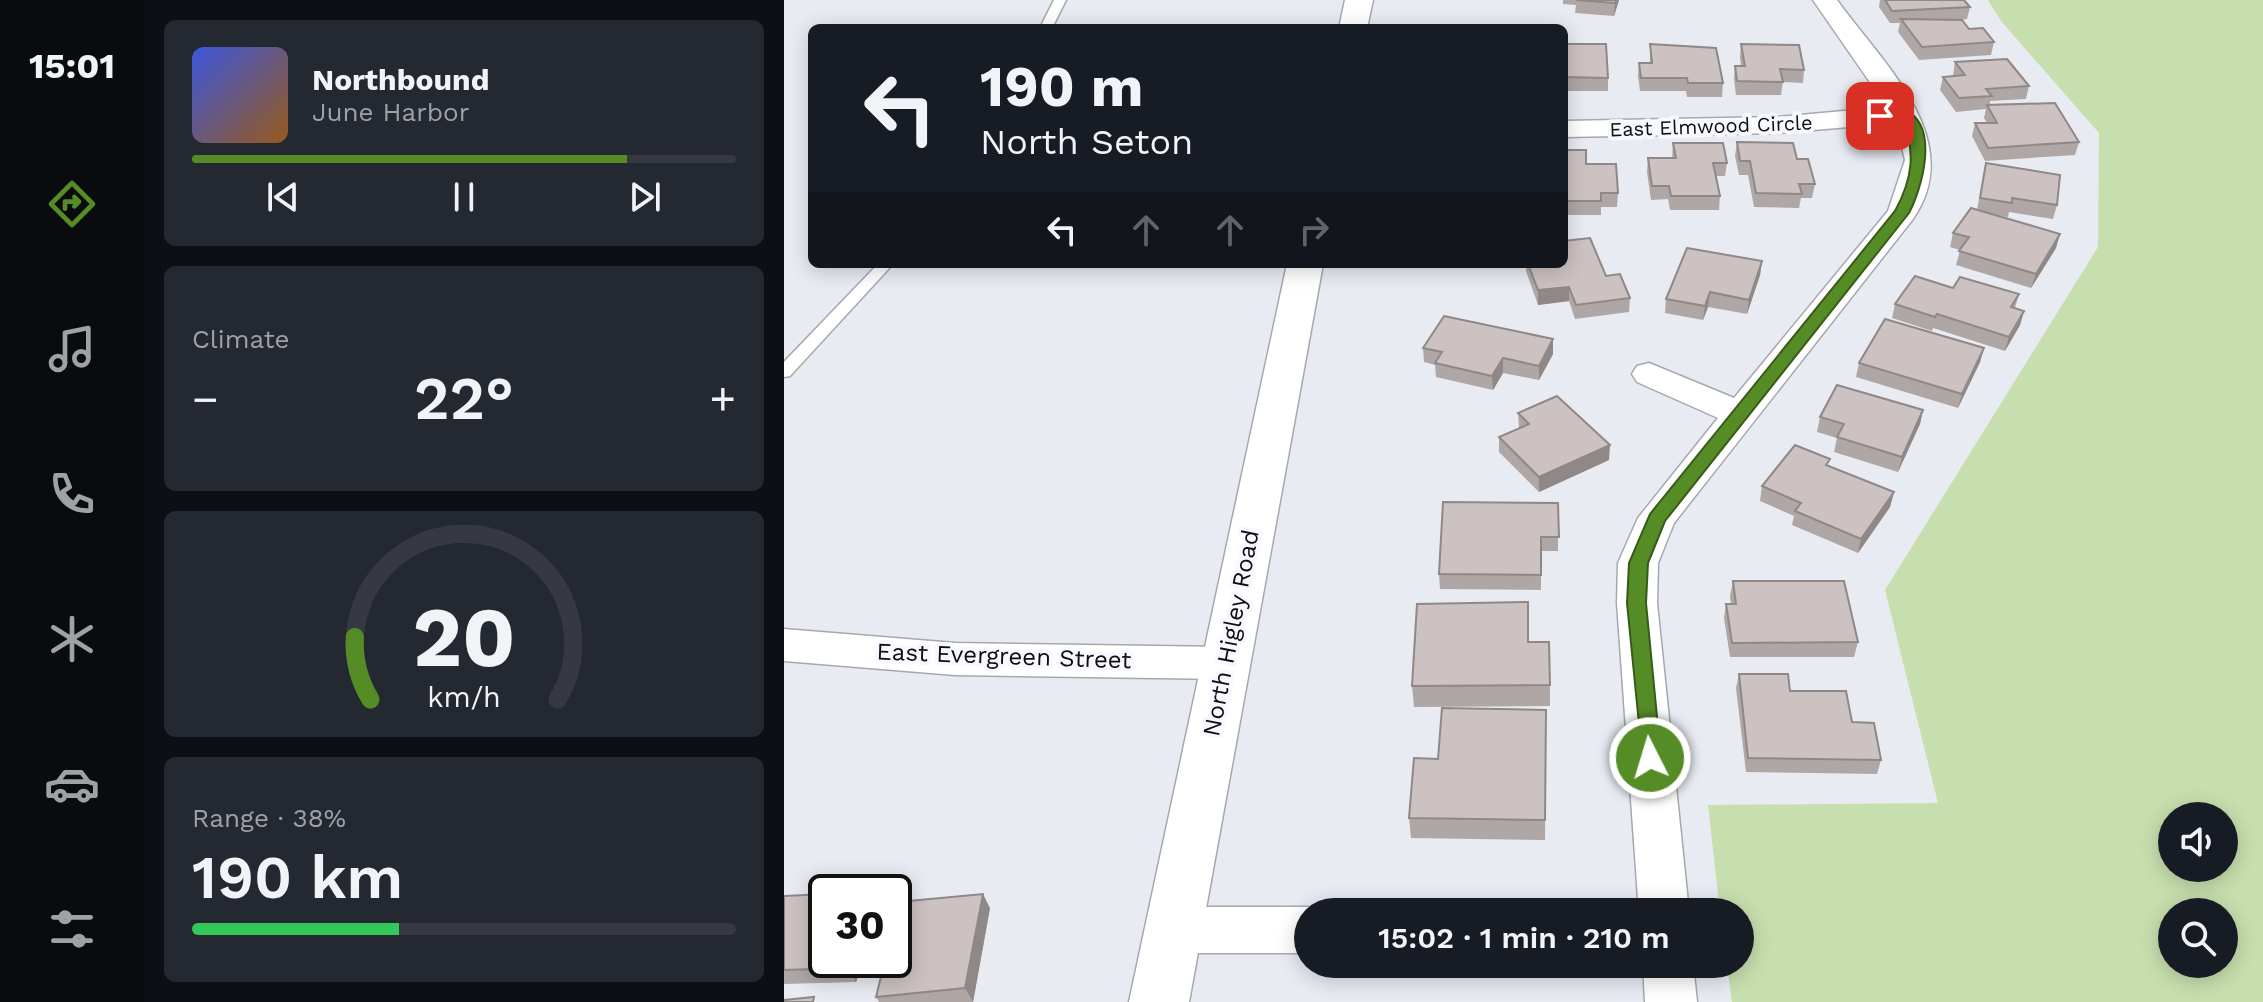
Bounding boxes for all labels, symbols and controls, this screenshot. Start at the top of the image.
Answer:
text: 15:01 [29,45,115,87]
text: 190 m [980,54,1143,120]
icon: left [848,56,952,160]
text: Northbound [312,62,489,97]
pin [1846,82,1914,150]
icon: arrive [1858,94,1902,138]
text: June Harbor [312,97,469,127]
street label: East Elmwood Circle [1609,110,1813,142]
text: North Seton [980,121,1193,163]
icon: previous [261,175,305,219]
icon: pause [442,175,486,219]
icon: next [623,175,667,219]
icon: directions [44,176,100,232]
icon: left [1040,208,1084,252]
icon: ahead [1124,208,1168,252]
icon: ahead [1208,208,1252,252]
icon: right [1292,208,1336,252]
icon: music [44,321,100,377]
text: Climate [192,324,290,354]
text: 22° [414,363,514,434]
text: − [192,373,219,425]
text: + [709,373,736,425]
icon: phone [44,466,100,522]
street label: North Higley Road [1197,527,1265,739]
text: 20 [412,588,516,685]
icon: climate [44,611,100,667]
street label: East Evergreen Street [876,638,1132,674]
text: km/h [427,680,501,714]
position arrow [1608,716,1692,800]
icon: car [44,756,100,812]
map controls [2158,802,2238,978]
button: sound [2158,802,2238,882]
text: Range · 38% [192,803,346,833]
text: 190 km [192,842,403,913]
speed limit sign: 30 [808,874,912,978]
button: search [2158,898,2238,978]
icon: filters [44,901,100,957]
text: 15:02 · 1 min · 210 m [1378,920,1670,955]

